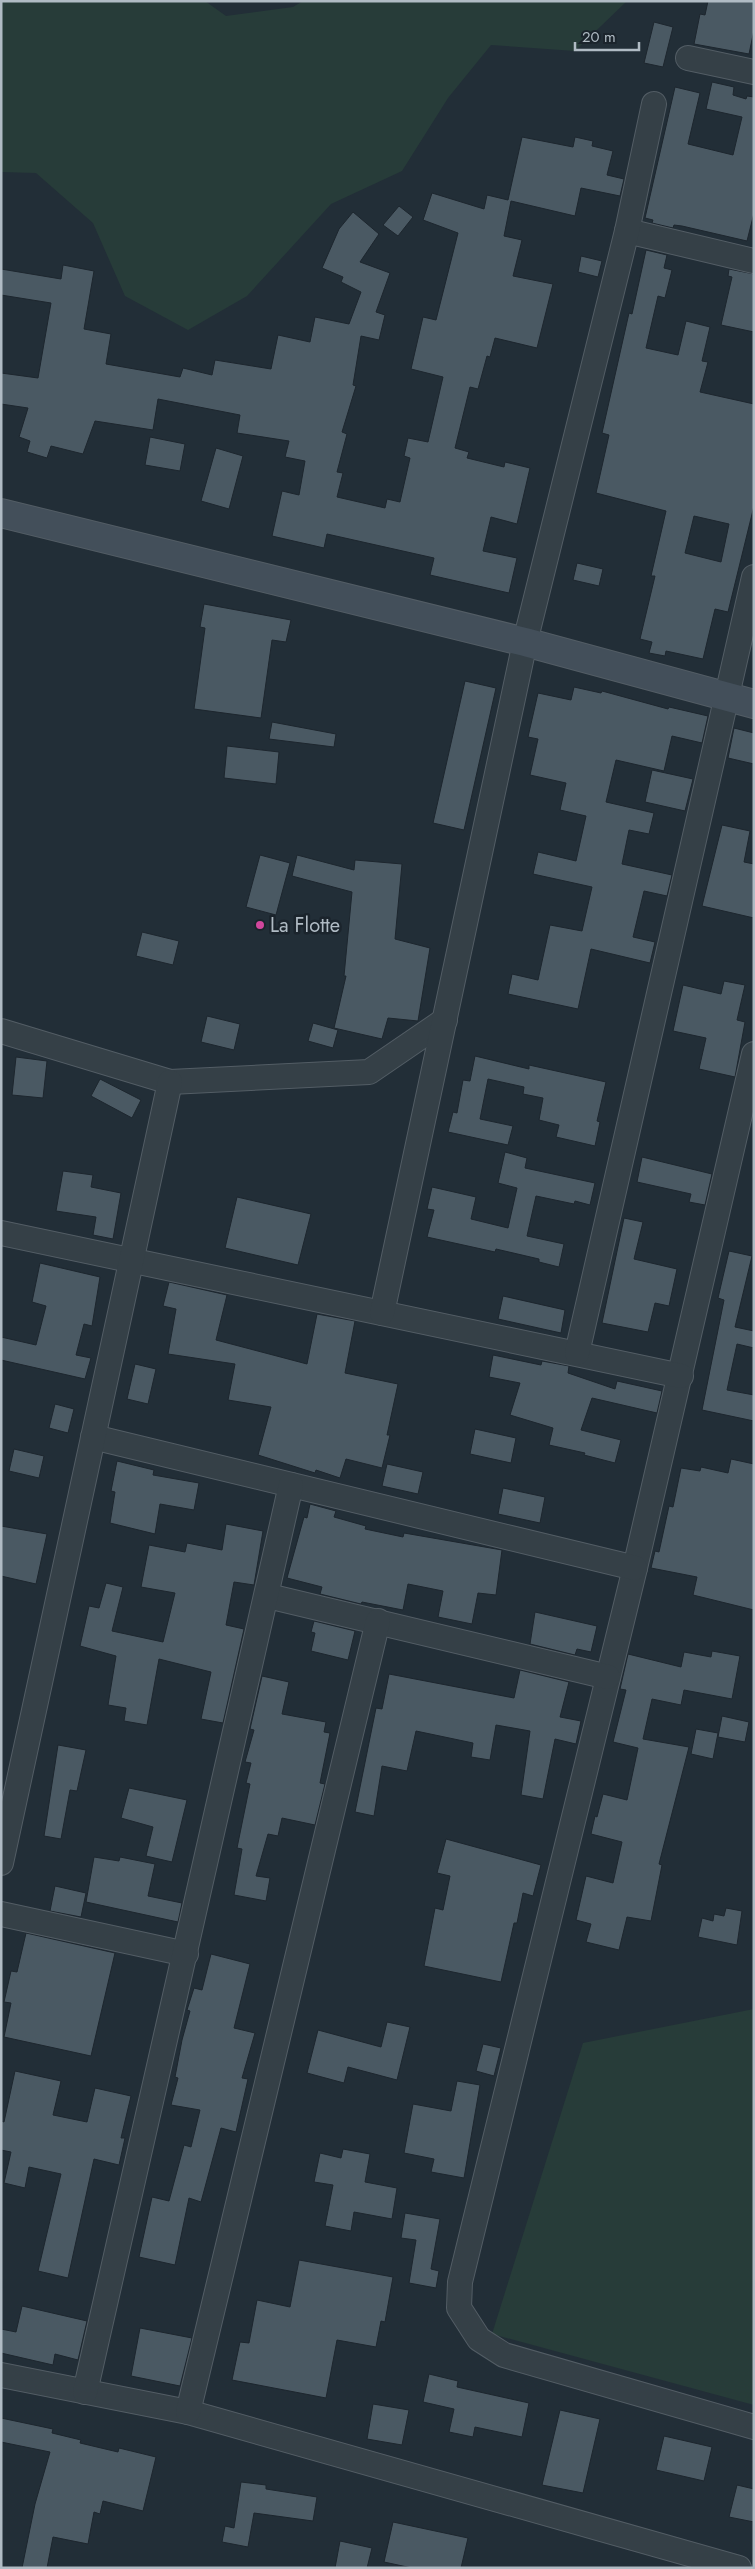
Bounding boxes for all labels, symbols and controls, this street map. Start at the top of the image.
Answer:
scale bar [575,20,639,52]
text: 20 m [582,26,616,48]
place label: La Flotte [270,911,340,940]
marker: La Flotte [254,919,266,931]

